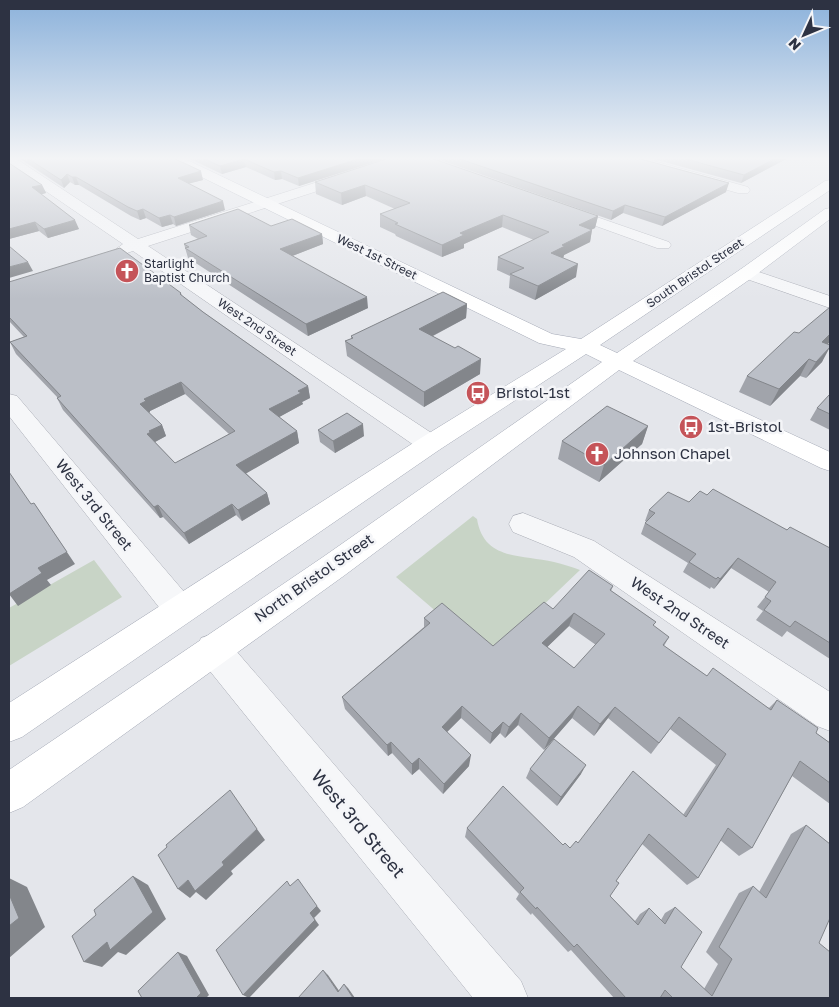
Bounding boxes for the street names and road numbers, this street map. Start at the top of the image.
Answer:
street label: West 1st Street [335,231,420,283]
street label: South Bristol Street [643,234,746,311]
street label: West 2nd Street [215,295,300,359]
street label: West 3rd Street [53,455,137,554]
street label: North Bristol Street [250,529,376,625]
street label: West 2nd Street [628,572,733,652]
street label: West 3rd Street [307,765,410,882]

